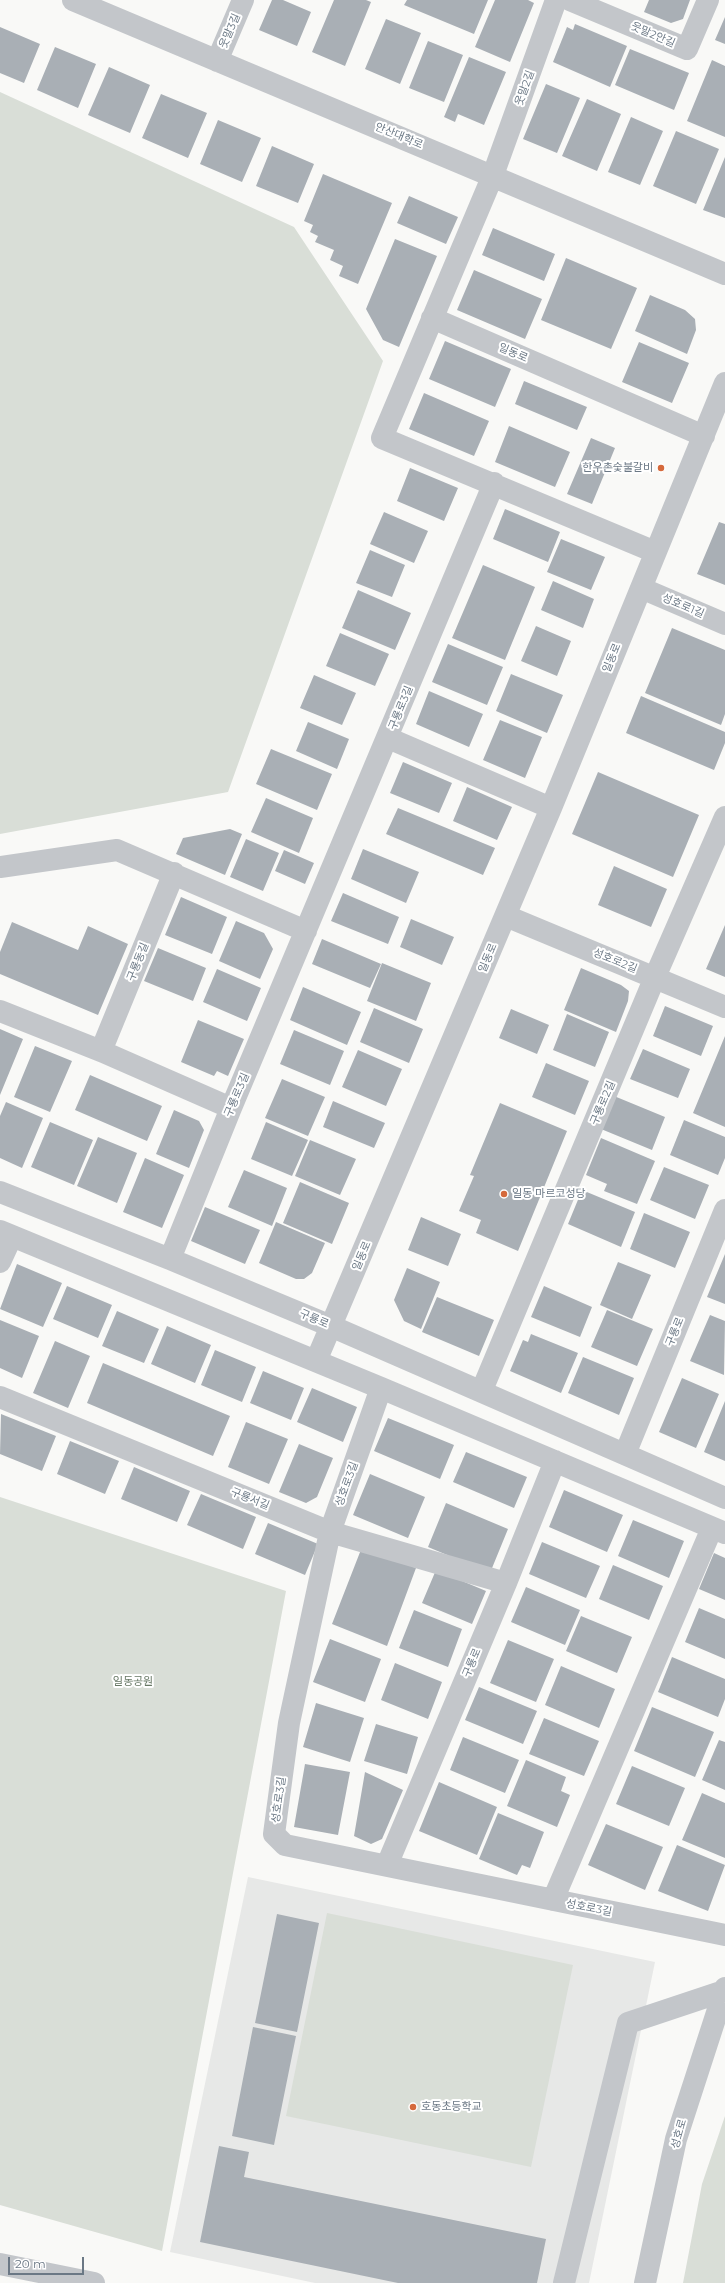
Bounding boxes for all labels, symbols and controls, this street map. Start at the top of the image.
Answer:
street label: 웃말3길 [217,12,243,50]
street label: 웃말2안길 [629,20,677,50]
street label: 웃말2길 [513,69,537,107]
street label: 안산대학로 [373,120,425,152]
street label: 일동로 [496,341,530,365]
place label: 한우촌숯불갈비 [582,461,653,475]
marker: 한우촌숯불갈비 [656,463,666,473]
street label: 성호로1길 [660,591,706,621]
street label: 일동로 [600,641,624,675]
street label: 구룡로3길 [386,684,416,732]
street label: 구룡동길 [124,941,152,983]
street label: 일동로 [476,941,500,975]
street label: 성호로2길 [591,946,639,976]
street label: 구룡로3길 [222,1071,252,1119]
street label: 구룡로2길 [588,1079,618,1127]
place label: 일동 마르코성당 [512,1187,586,1201]
marker: 일동 마르코성당 [499,1189,509,1199]
street label: 일동로 [350,1239,374,1273]
street label: 구룡로 [297,1307,331,1331]
street label: 구룡로 [663,1315,687,1349]
street label: 성호로3길 [333,1460,361,1508]
street label: 구룡서길 [229,1485,271,1513]
street label: 구룡로 [460,1646,484,1680]
park label: 일동공원 [113,1675,153,1689]
street label: 성호로3길 [269,1776,289,1824]
street label: 성호로3길 [565,1897,613,1919]
place label: 호동초등학교 [421,2100,482,2114]
marker: 호동초등학교 [408,2102,418,2112]
street label: 성호로 [668,2118,690,2150]
scale bar [10,2249,86,2275]
text: 20 m [15,2256,46,2271]

